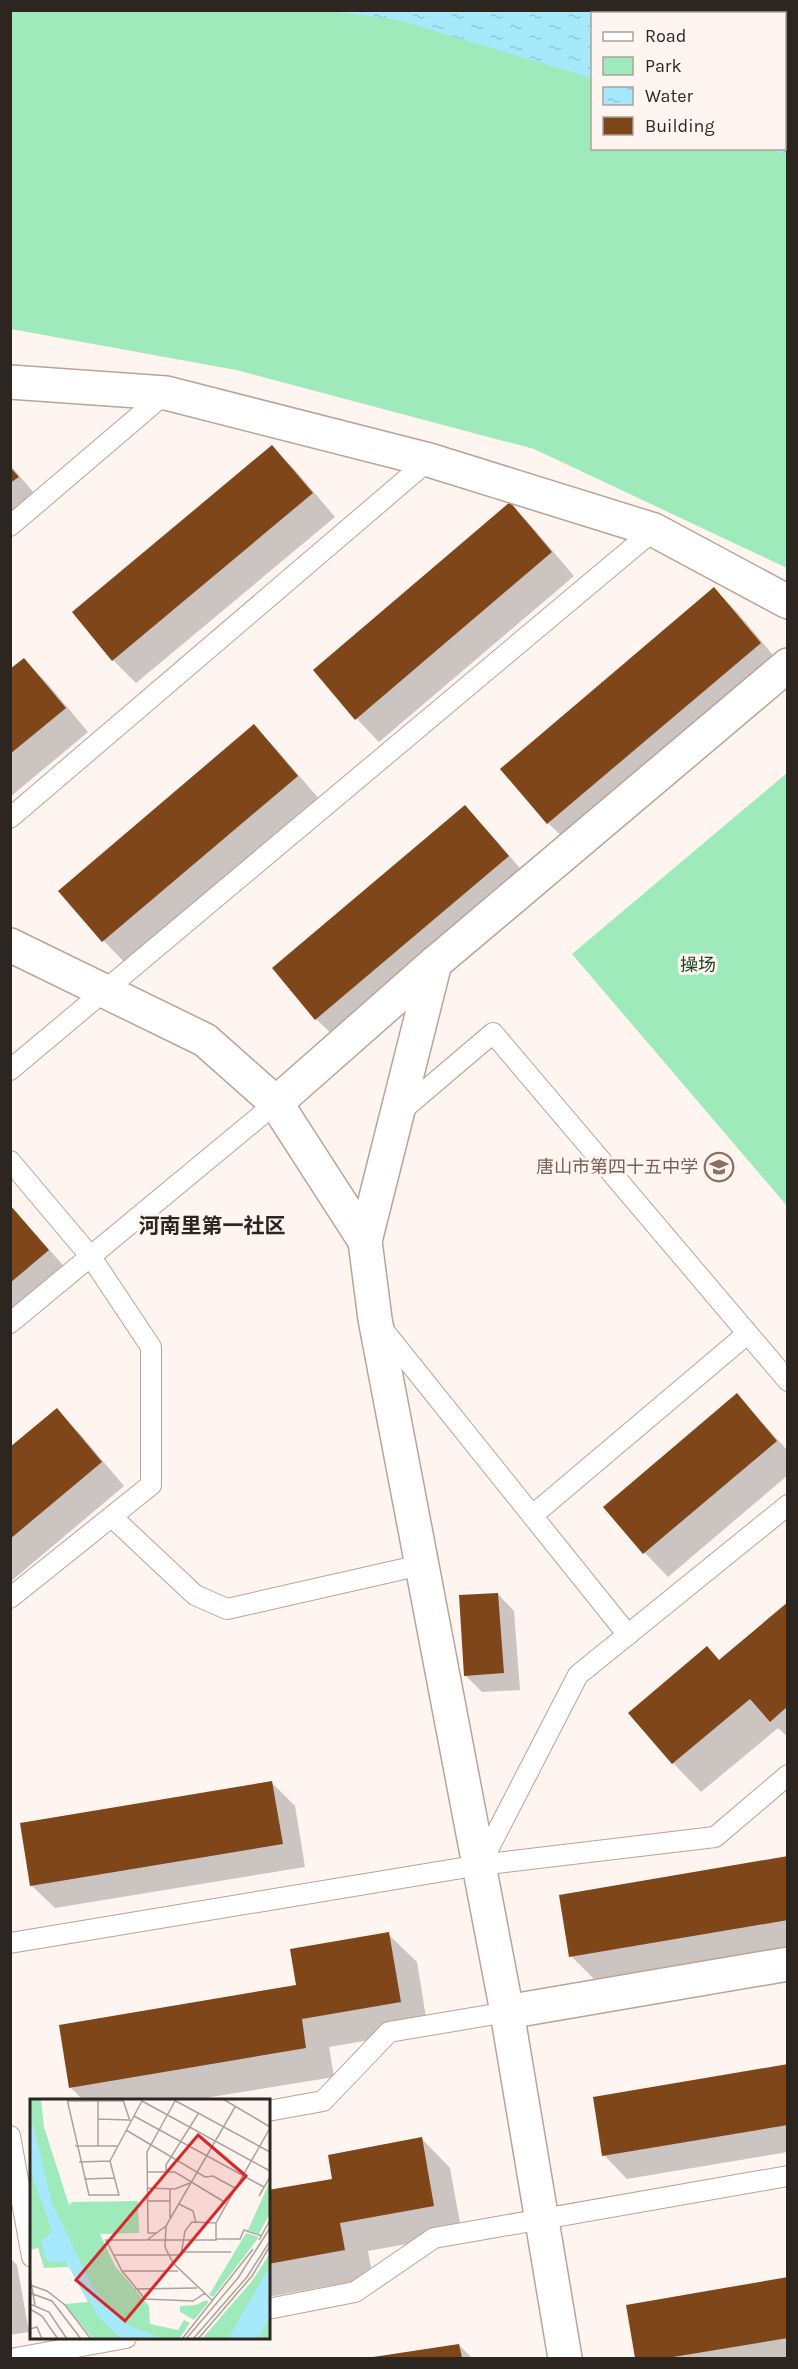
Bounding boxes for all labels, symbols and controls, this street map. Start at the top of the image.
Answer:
legend [591,12,786,150]
text: Road [645,25,686,47]
text: Park [645,55,682,77]
text: Water [645,85,693,107]
text: Building [645,115,715,137]
park label: 操场 [680,954,716,976]
school or university icon: 唐山市第四十五中学 [703,1151,735,1183]
place label: 唐山市第四十五中学 [536,1156,698,1178]
district label: 河南里第一社区 [139,1214,286,1238]
inset map [30,2099,270,2339]

